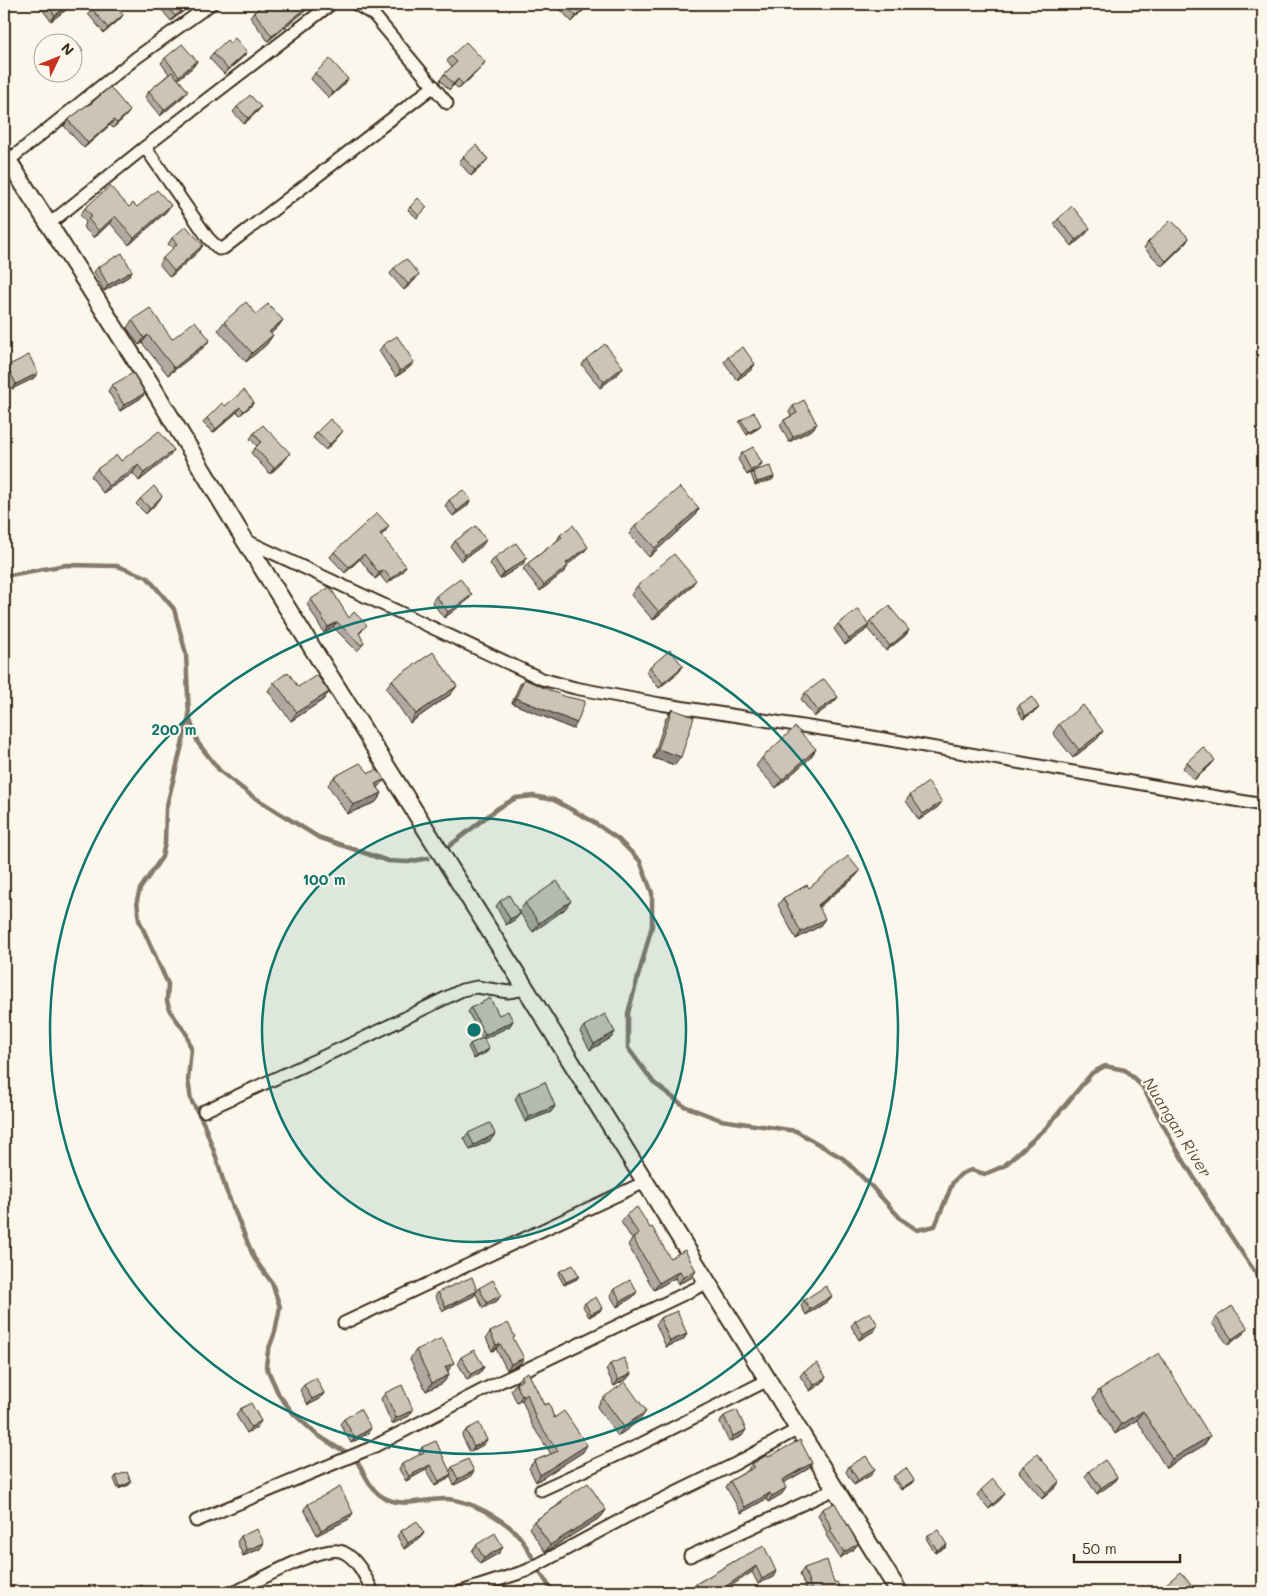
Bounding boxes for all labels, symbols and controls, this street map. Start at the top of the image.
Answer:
north arrow [32,32,82,82]
text: N [57,38,78,59]
text: 200 m [152,719,197,739]
text: 100 m [302,869,346,889]
centre of rings [465,1021,483,1039]
water label: Nuangan River [1139,1073,1217,1181]
scale bar [1074,1531,1181,1563]
text: 50 m [1082,1538,1117,1558]

